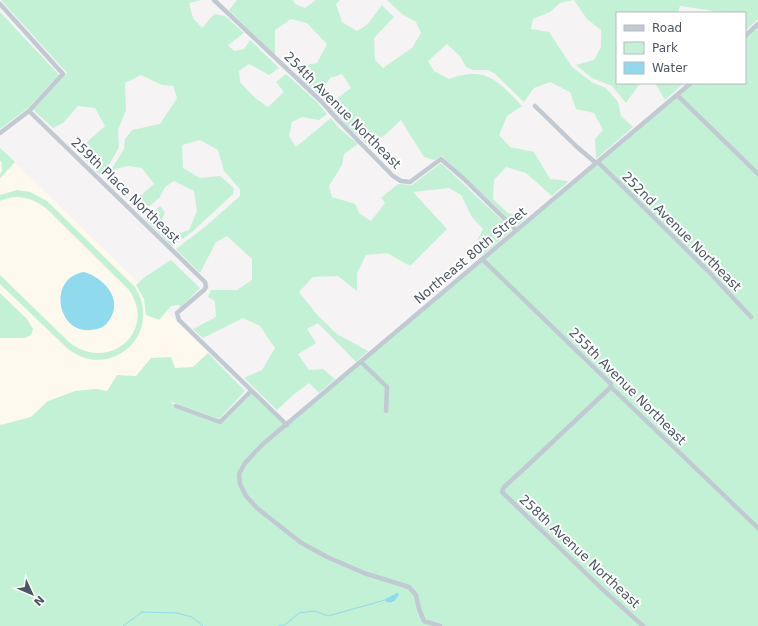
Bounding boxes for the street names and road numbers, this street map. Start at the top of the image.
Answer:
street label: 254th Avenue Northeast [281,49,404,172]
street label: 259th Place Northeast [68,135,183,246]
street label: 252nd Avenue Northeast [619,169,744,294]
street label: Northeast 80th Street [411,204,529,307]
street label: 255th Avenue Northeast [566,325,689,448]
street label: 258th Avenue Northeast [516,492,643,611]

